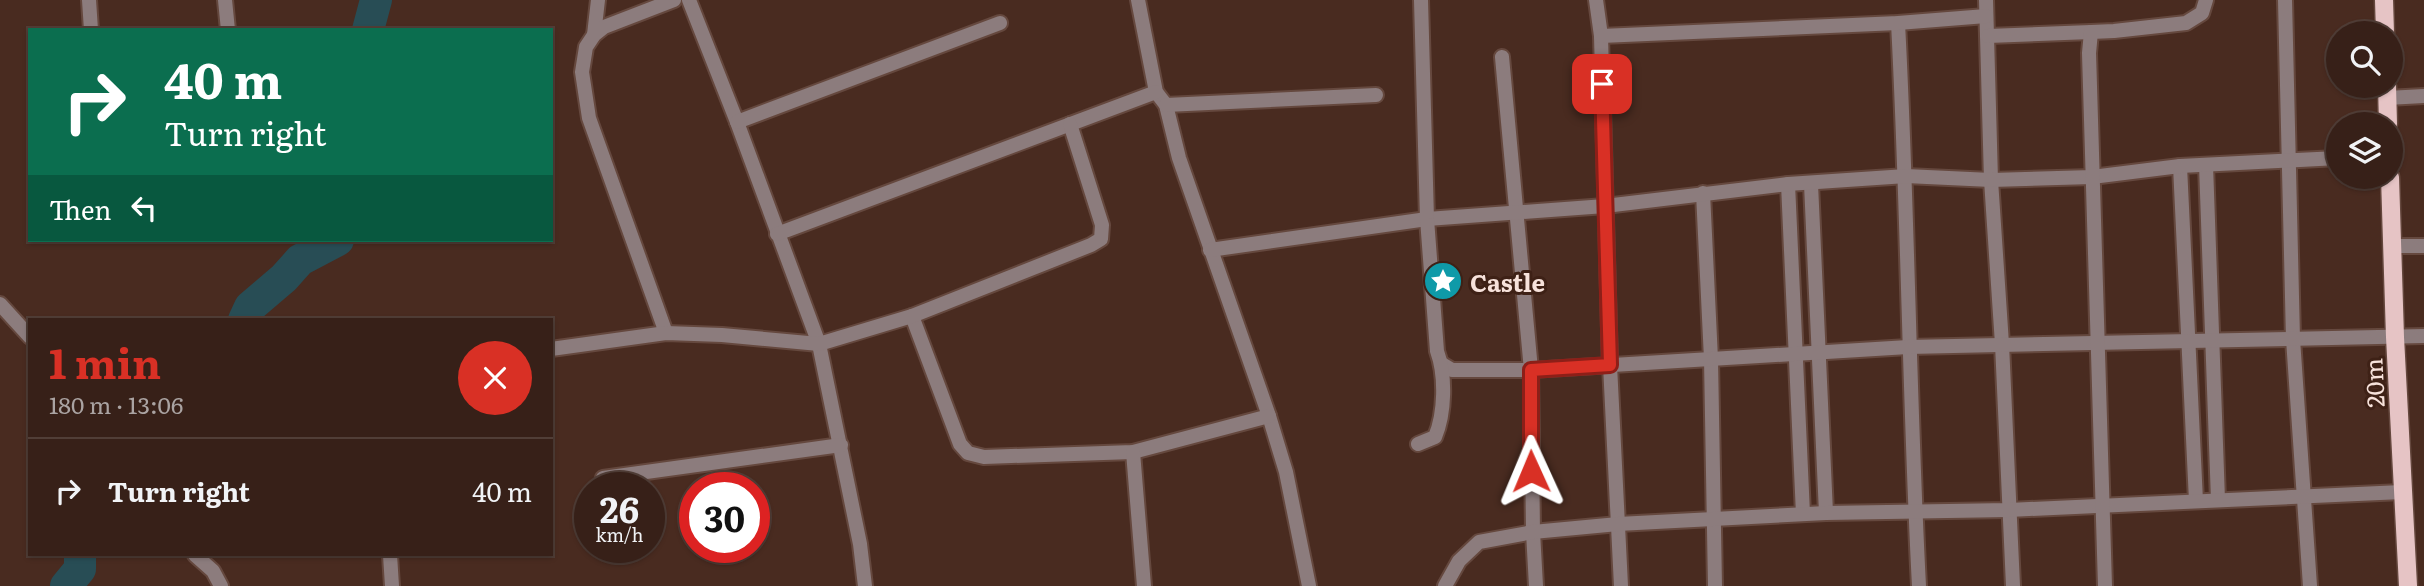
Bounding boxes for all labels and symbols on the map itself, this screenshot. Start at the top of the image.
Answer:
pin [1572,54,1632,114]
place icon: Castle [1422,260,1464,302]
place label: Castle [1470,264,1545,299]
street label: 20m [2354,357,2392,409]
position arrow [1494,434,1568,508]
speed limit sign: 30 [679,472,770,563]

